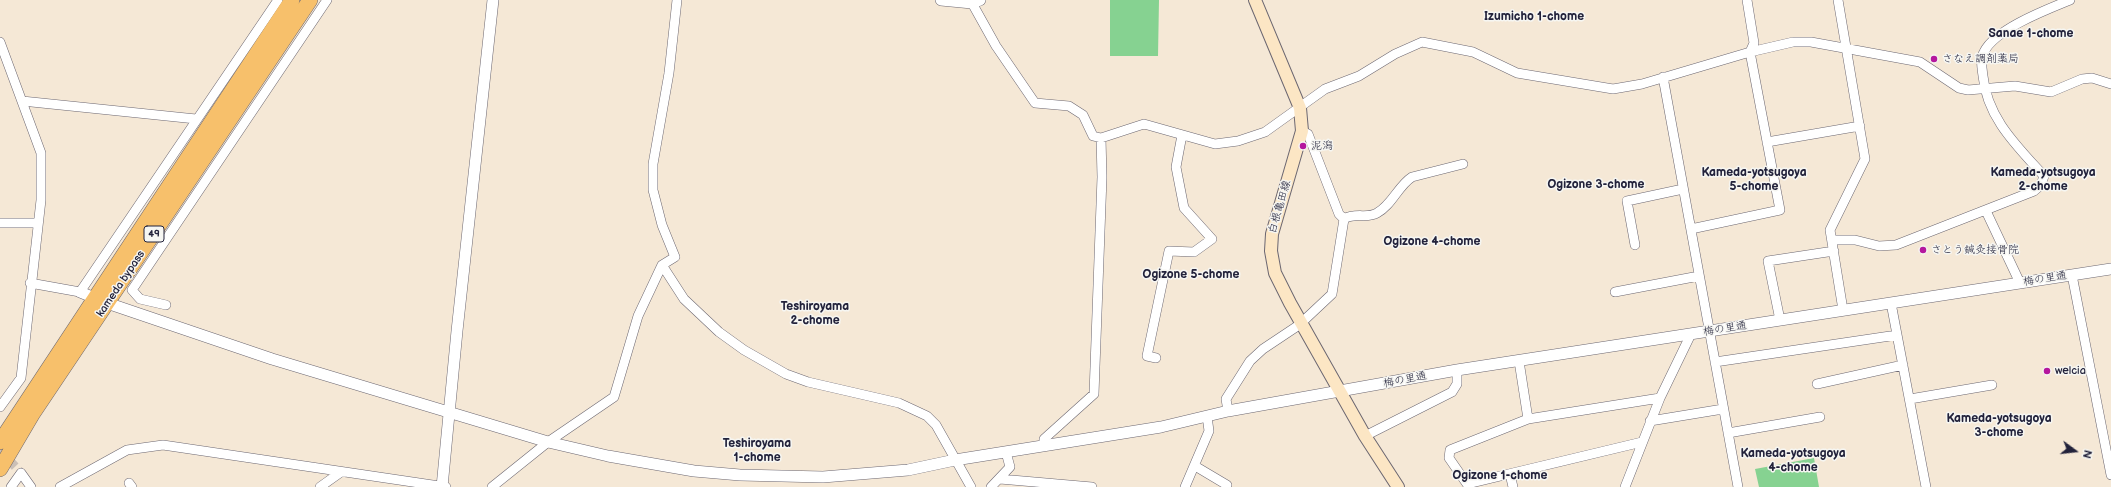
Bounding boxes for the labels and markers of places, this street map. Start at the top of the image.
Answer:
place label: さなえ調剤薬局 [1942,52,2019,66]
marker: さなえ調剤薬局 [1929,54,1939,64]
place label: 泥潟 [1311,139,1333,153]
marker: 泥潟 [1298,141,1308,151]
place label: さとう鍼灸接骨院 [1931,243,2019,257]
marker: さとう鍼灸接骨院 [1918,245,1928,255]
place label: welcia [2055,364,2086,378]
marker: welcia [2042,366,2052,376]

